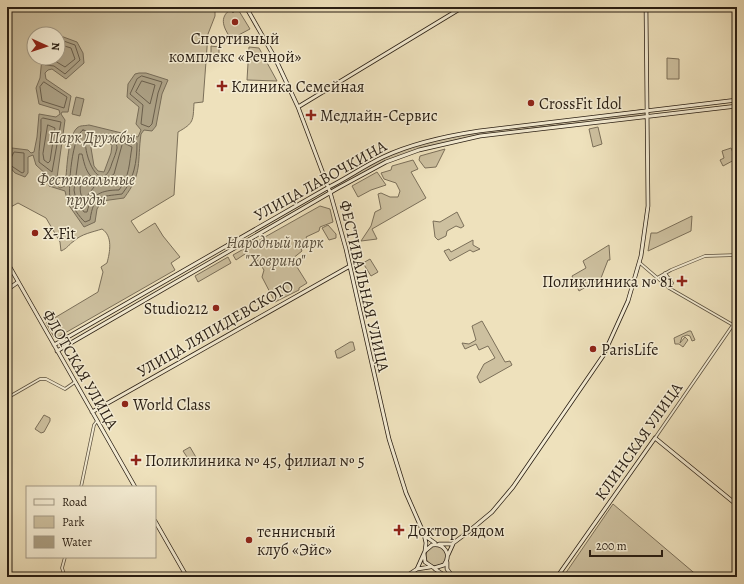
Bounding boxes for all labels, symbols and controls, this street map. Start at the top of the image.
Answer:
marker: Спортивный комплекс «Речной» [230,17,240,27]
north arrow [26,26,66,66]
place label: Спортивный комплекс «Речной» [169,28,302,68]
text: N [48,42,63,51]
place label: Клиника Семейная [231,76,365,98]
marker: Клиника Семейная [216,80,228,92]
place label: CrossFit Idol [539,93,622,115]
marker: CrossFit Idol [526,98,536,108]
place label: Медлайн-Сервис [320,105,438,127]
marker: Медлайн-Сервис [305,109,317,121]
park label: Парк Дружбы [48,127,136,149]
street label: УЛИЦА ЛАВОЧКИНА [250,135,391,226]
water label: Фестивальные пруды [37,168,135,211]
street label: ФЕСТИВАЛЬНАЯ УЛИЦА [334,198,395,375]
place label: X-Fit [43,223,76,245]
marker: X-Fit [30,228,40,238]
park label: Народный парк "Ховрино" [226,232,324,272]
place label: Поликлиника № 81 [542,271,674,293]
street label: УЛИЦА ЛЯПИДЕВСКОГО [133,275,298,383]
marker: Поликлиника № 81 [676,275,688,287]
place label: Studio212 [144,298,208,320]
marker: Studio212 [211,303,221,313]
street label: ФЛОТСКАЯ УЛИЦА [37,306,124,434]
place label: ParisLife [601,339,658,361]
marker: ParisLife [588,344,598,354]
street label: КЛИНСКАЯ УЛИЦА [590,378,688,505]
place label: World Class [132,394,211,416]
marker: World Class [120,399,130,409]
place label: Поликлиника № 45, филиал № 5 [145,450,365,472]
marker: Поликлиника № 45, филиал № 5 [130,454,142,466]
legend [26,486,156,558]
text: Road [62,494,88,510]
text: Park [62,514,85,530]
place label: Доктор Рядом [408,520,505,542]
place label: теннисный клуб «Эйс» [257,521,336,561]
marker: Доктор Рядом [393,524,405,536]
scale bar [590,532,662,558]
text: Water [61,534,92,550]
marker: теннисный клуб «Эйс» [244,535,254,545]
text: 200 m [596,538,627,554]

